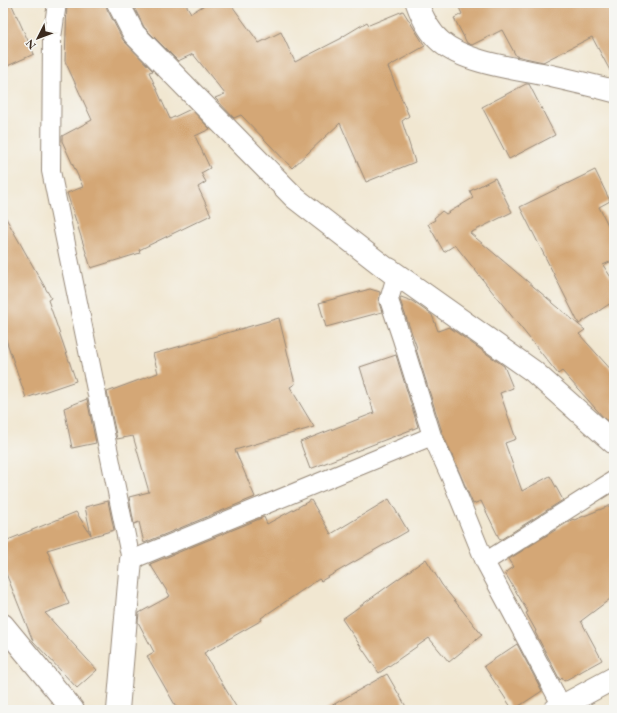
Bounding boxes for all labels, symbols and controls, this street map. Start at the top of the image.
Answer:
north arrow [18,18,58,58]
text: N [22,37,39,53]

